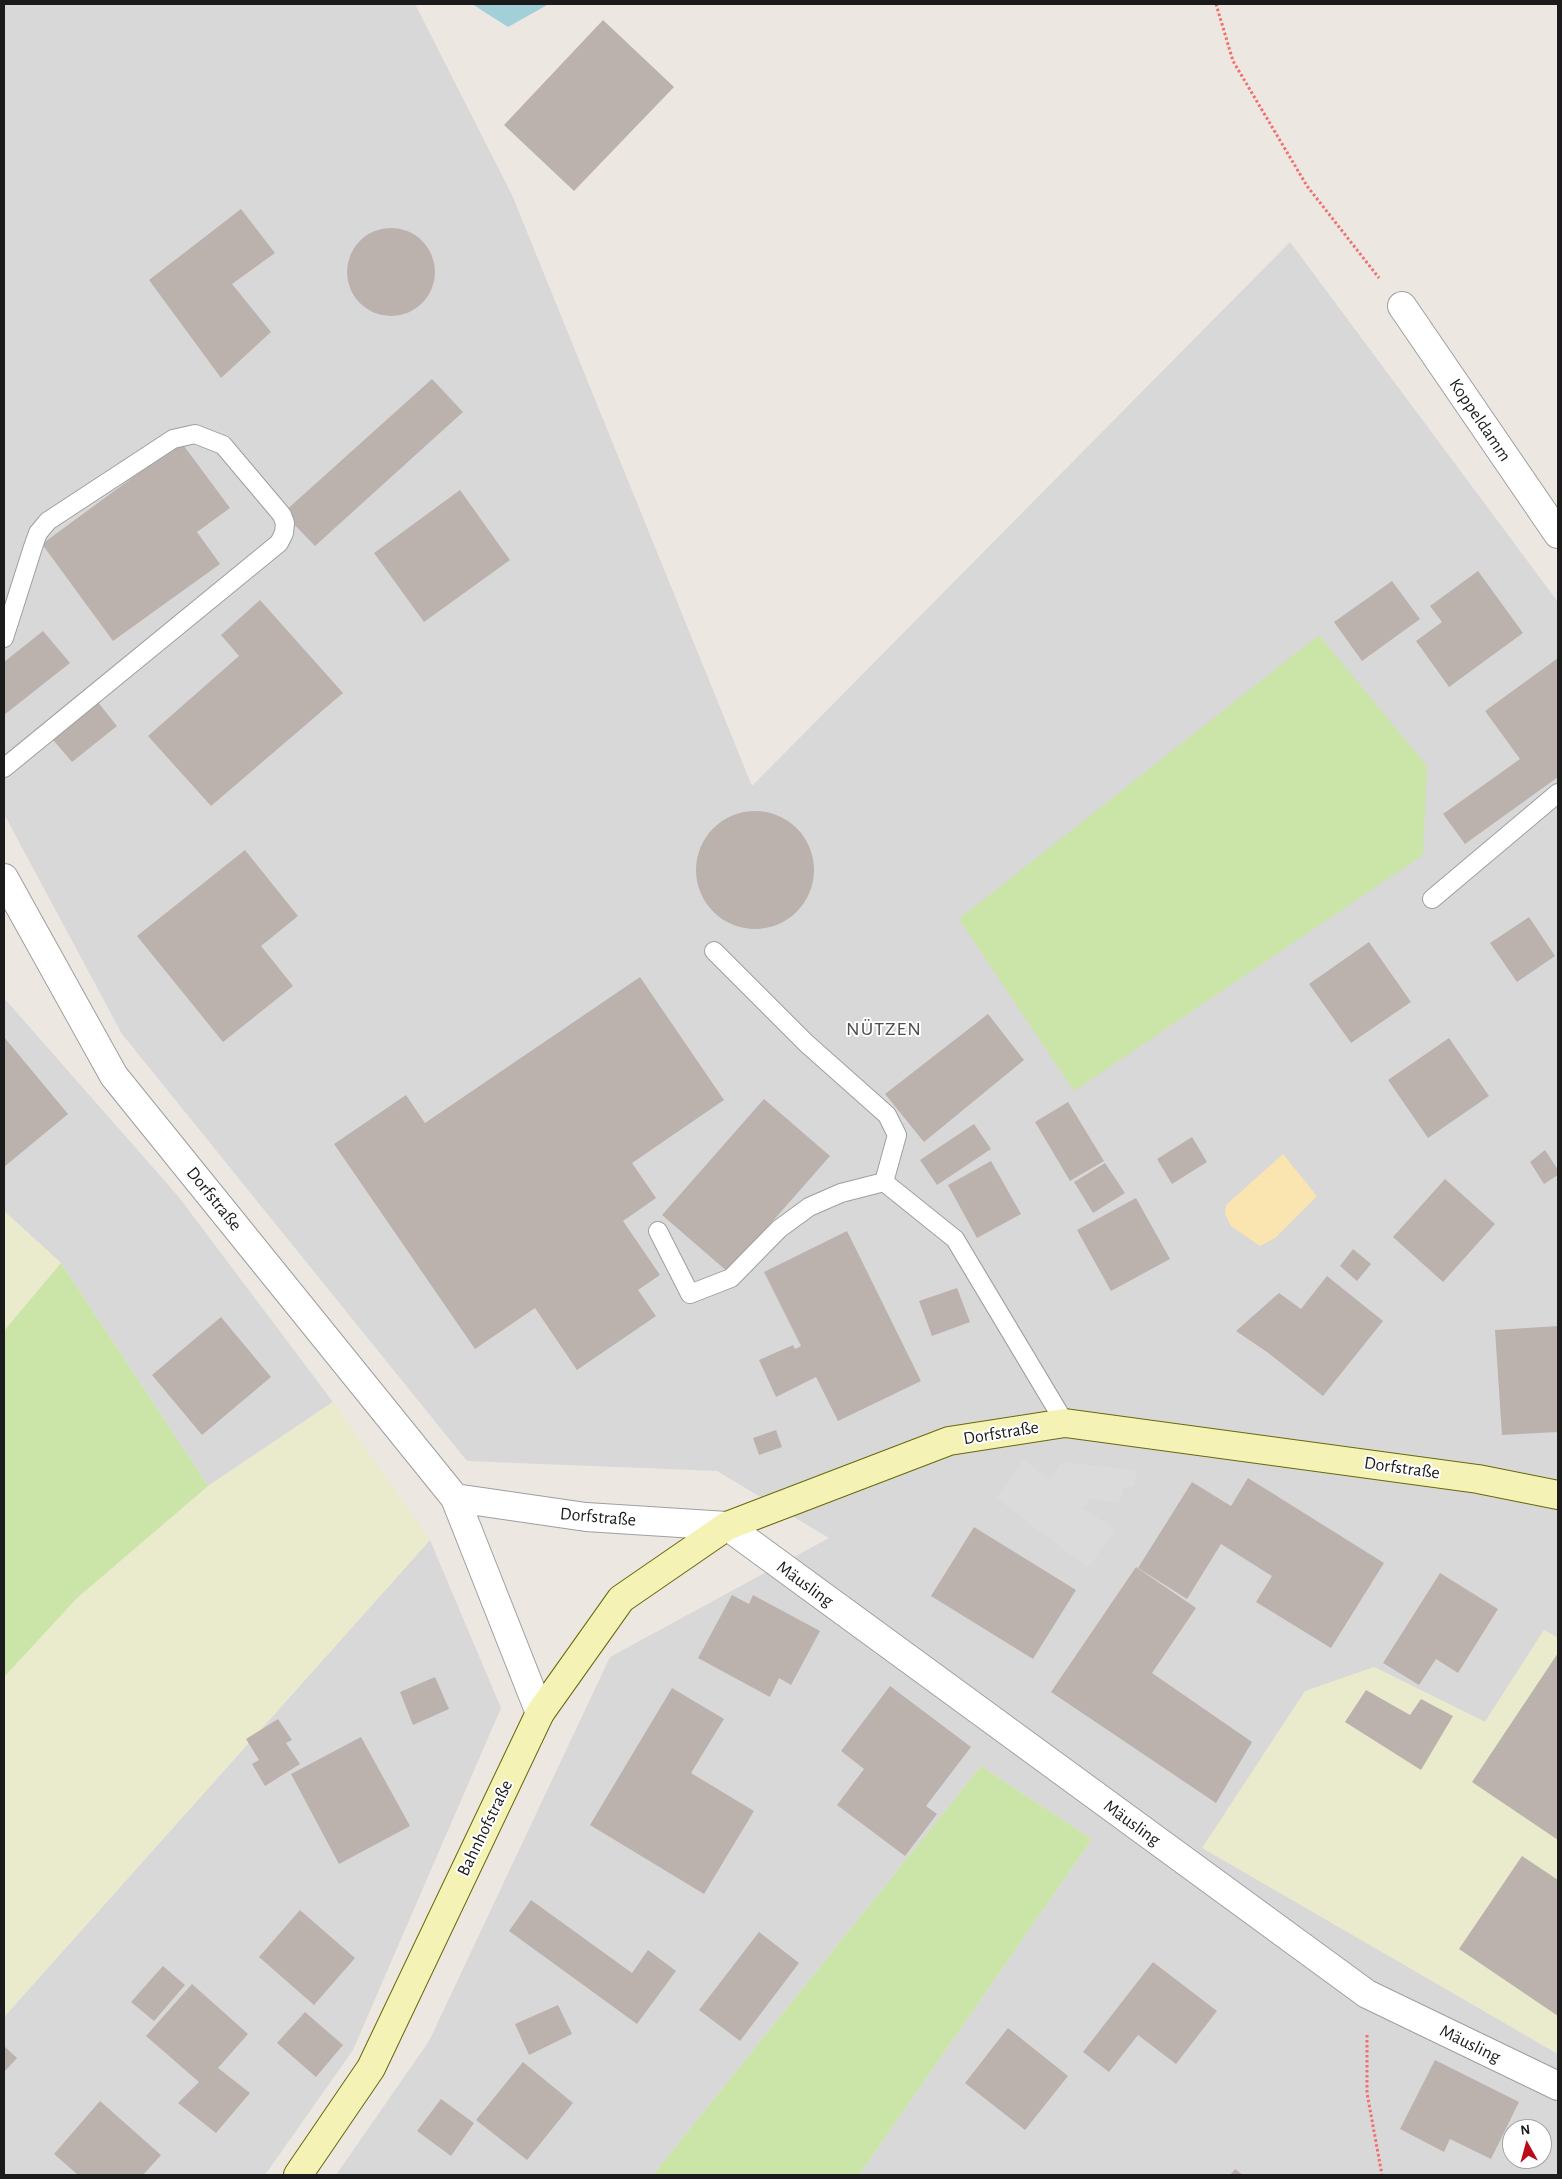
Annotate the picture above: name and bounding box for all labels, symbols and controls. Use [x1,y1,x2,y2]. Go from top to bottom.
street label: Koppeldamm [1444,374,1516,466]
district label: NÜTZEN [845,1017,923,1041]
street label: Dorfstraße [182,1163,246,1235]
street label: Dorfstraße [962,1416,1040,1450]
street label: Dorfstraße [1363,1452,1441,1484]
street label: Dorfstraße [559,1503,637,1531]
street label: Mäusling [772,1556,838,1612]
street label: Bahnhofstraße [452,1776,518,1880]
street label: Mäusling [1099,1795,1165,1851]
street label: Mäusling [1436,2020,1504,2068]
north arrow [1502,2119,1552,2169]
text: N [1520,2123,1531,2138]

